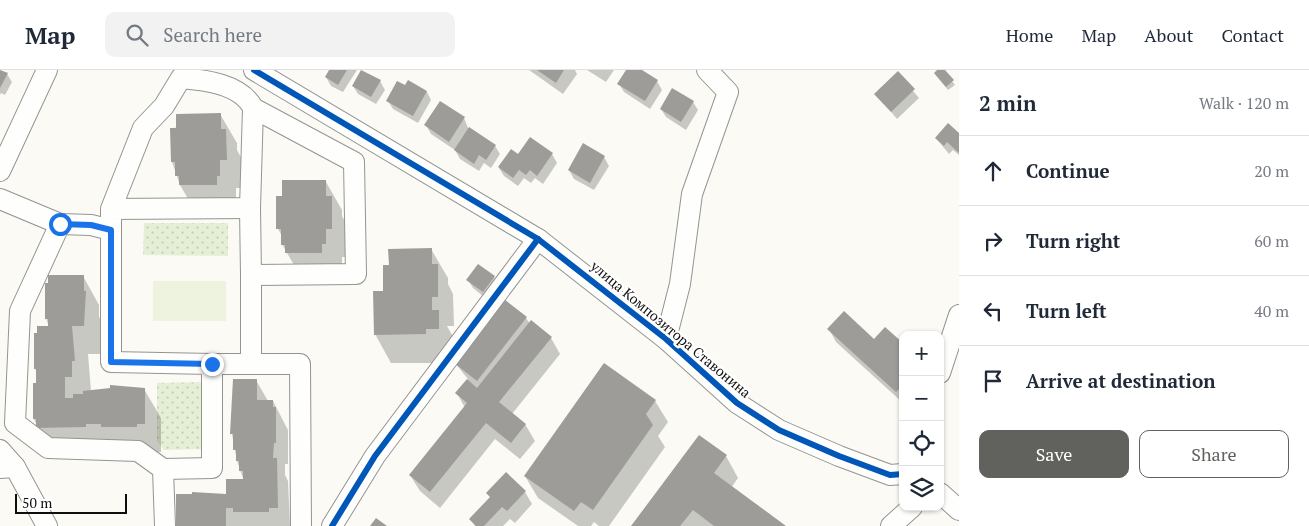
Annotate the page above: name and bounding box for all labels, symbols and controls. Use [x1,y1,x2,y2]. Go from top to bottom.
search box [105,12,455,57]
text: Map [25,19,75,51]
icon: search [123,21,151,49]
text: Search here [163,22,262,47]
text: Home [1006,23,1053,47]
text: Map [1081,23,1116,47]
text: About [1144,23,1193,47]
text: Contact [1221,23,1284,47]
text: 2 min [979,89,1036,117]
text: Walk · 120 m [1199,92,1289,114]
icon: ahead [979,157,1007,185]
text: Continue [1026,158,1110,183]
text: 20 m [1254,160,1289,182]
route start [49,213,72,236]
icon: right [979,227,1007,255]
text: Turn right [1026,228,1120,253]
text: 60 m [1254,230,1289,252]
street label: улица Композитора Ставонина [586,256,755,402]
icon: left [979,297,1007,325]
text: Turn left [1026,298,1107,323]
text: 40 m [1254,300,1289,322]
map controls [899,331,944,511]
button: + [899,331,944,376]
route end [201,353,224,376]
icon: arrive [979,367,1007,395]
text: Arrive at destination [1026,368,1215,393]
button: − [899,376,944,421]
button: locate [899,421,944,466]
button: Save [979,430,1129,478]
button: Share [1139,430,1289,478]
button: layers [899,466,944,511]
scale bar [15,491,128,514]
text: 50 m [22,493,52,512]

